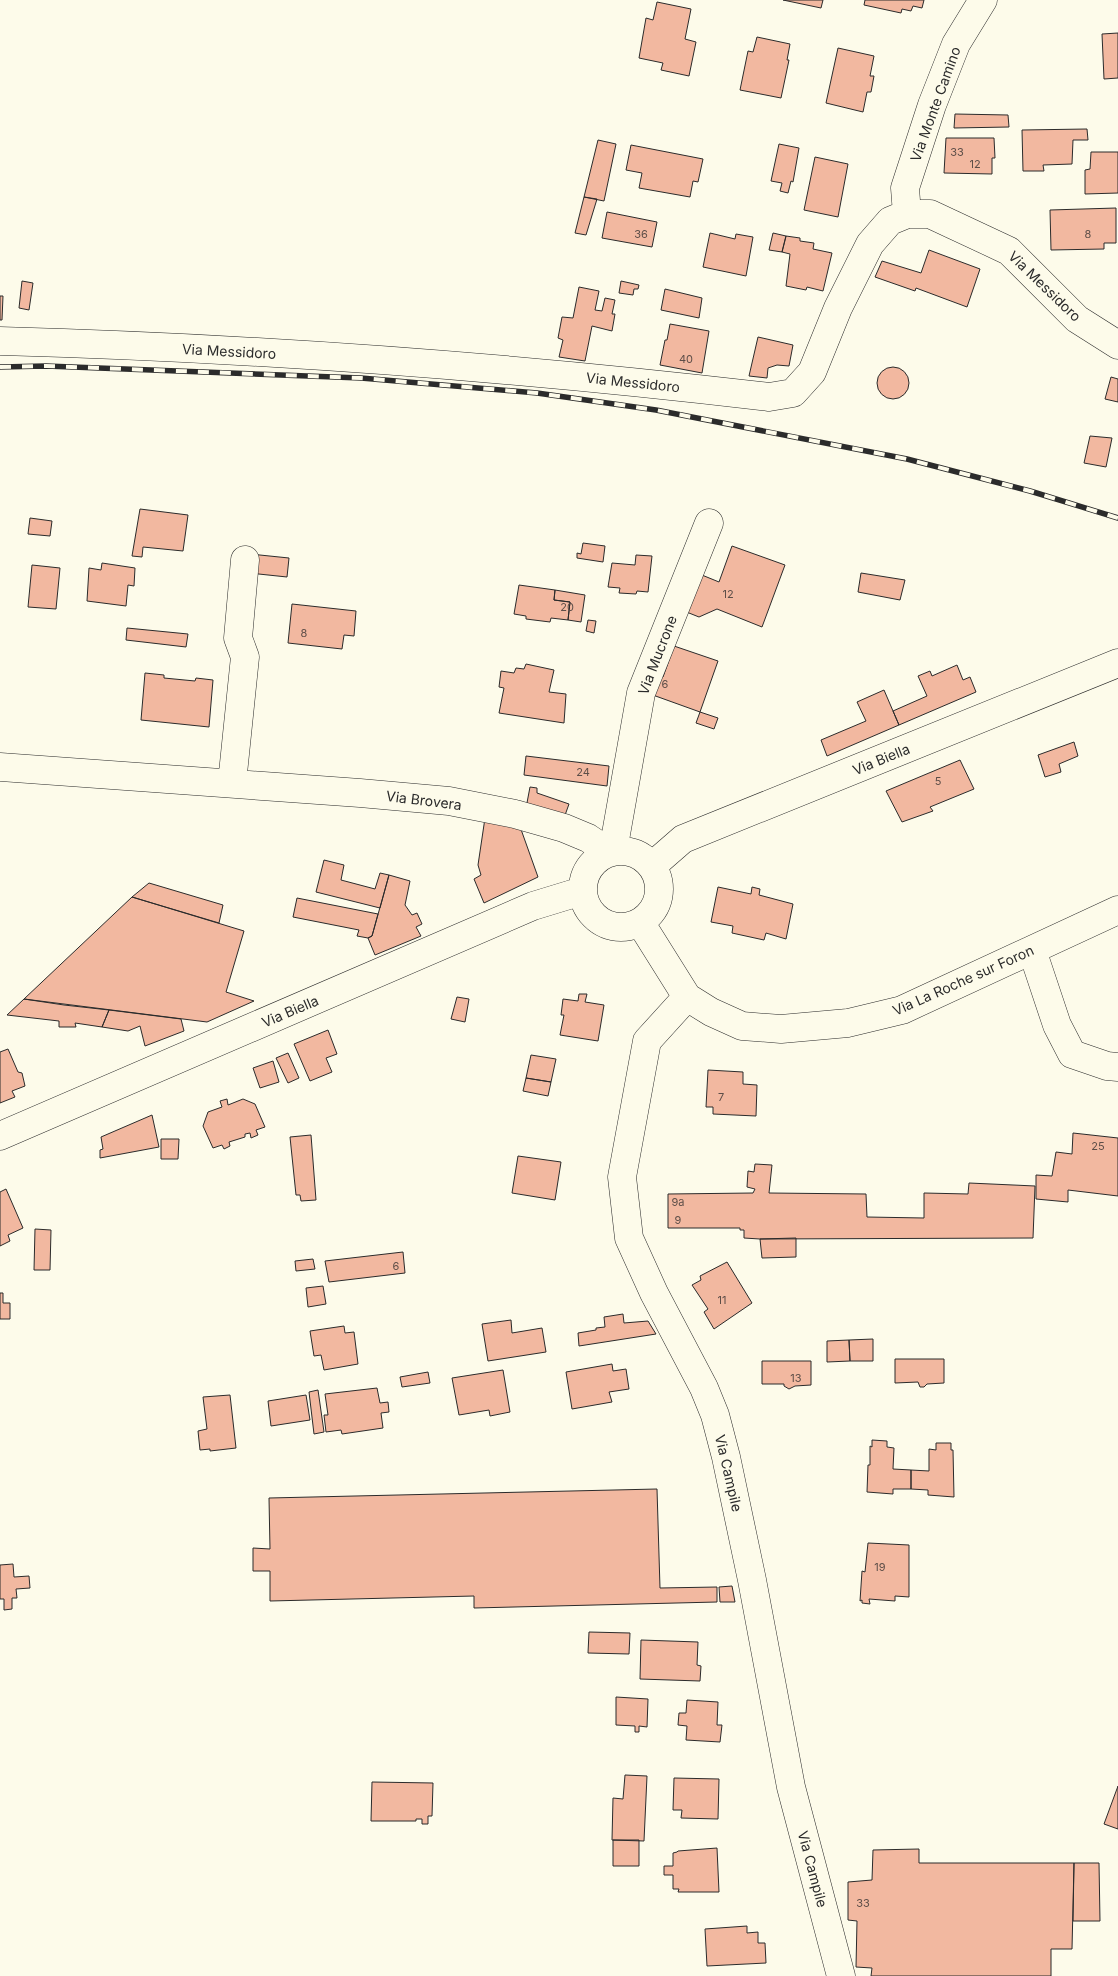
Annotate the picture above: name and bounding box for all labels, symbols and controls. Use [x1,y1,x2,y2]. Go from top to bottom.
street label: Via Monte Camino [906,44,964,164]
house number: 33 [950,145,964,159]
house number: 12 [969,157,981,171]
house number: 36 [634,227,648,241]
house number: 8 [1085,227,1092,241]
street label: Via Messidoro [1005,247,1085,325]
street label: Via Messidoro [182,340,276,362]
house number: 40 [679,352,693,366]
street label: Via Messidoro [585,369,681,395]
house number: 12 [722,587,734,601]
house number: 20 [560,600,574,614]
street label: Via Mucrone [634,613,680,697]
house number: 8 [301,626,308,640]
house number: 6 [662,677,669,691]
street label: Via Biella [850,740,912,778]
house number: 24 [576,765,590,779]
house number: 5 [935,774,942,788]
street label: Via Brovera [385,787,463,813]
street label: Via La Roche sur Foron [890,941,1036,1019]
street label: Via Biella [259,991,321,1031]
house number: 7 [718,1090,724,1104]
house number: 25 [1091,1139,1105,1153]
house number: 9a [672,1195,685,1209]
house number: 9 [675,1213,682,1227]
house number: 6 [393,1259,400,1273]
house number: 11 [718,1293,726,1307]
house number: 13 [790,1371,802,1385]
street label: Via Campile [712,1433,746,1513]
house number: 19 [874,1560,886,1574]
street label: Via Campile [795,1829,831,1909]
house number: 33 [856,1896,870,1910]

